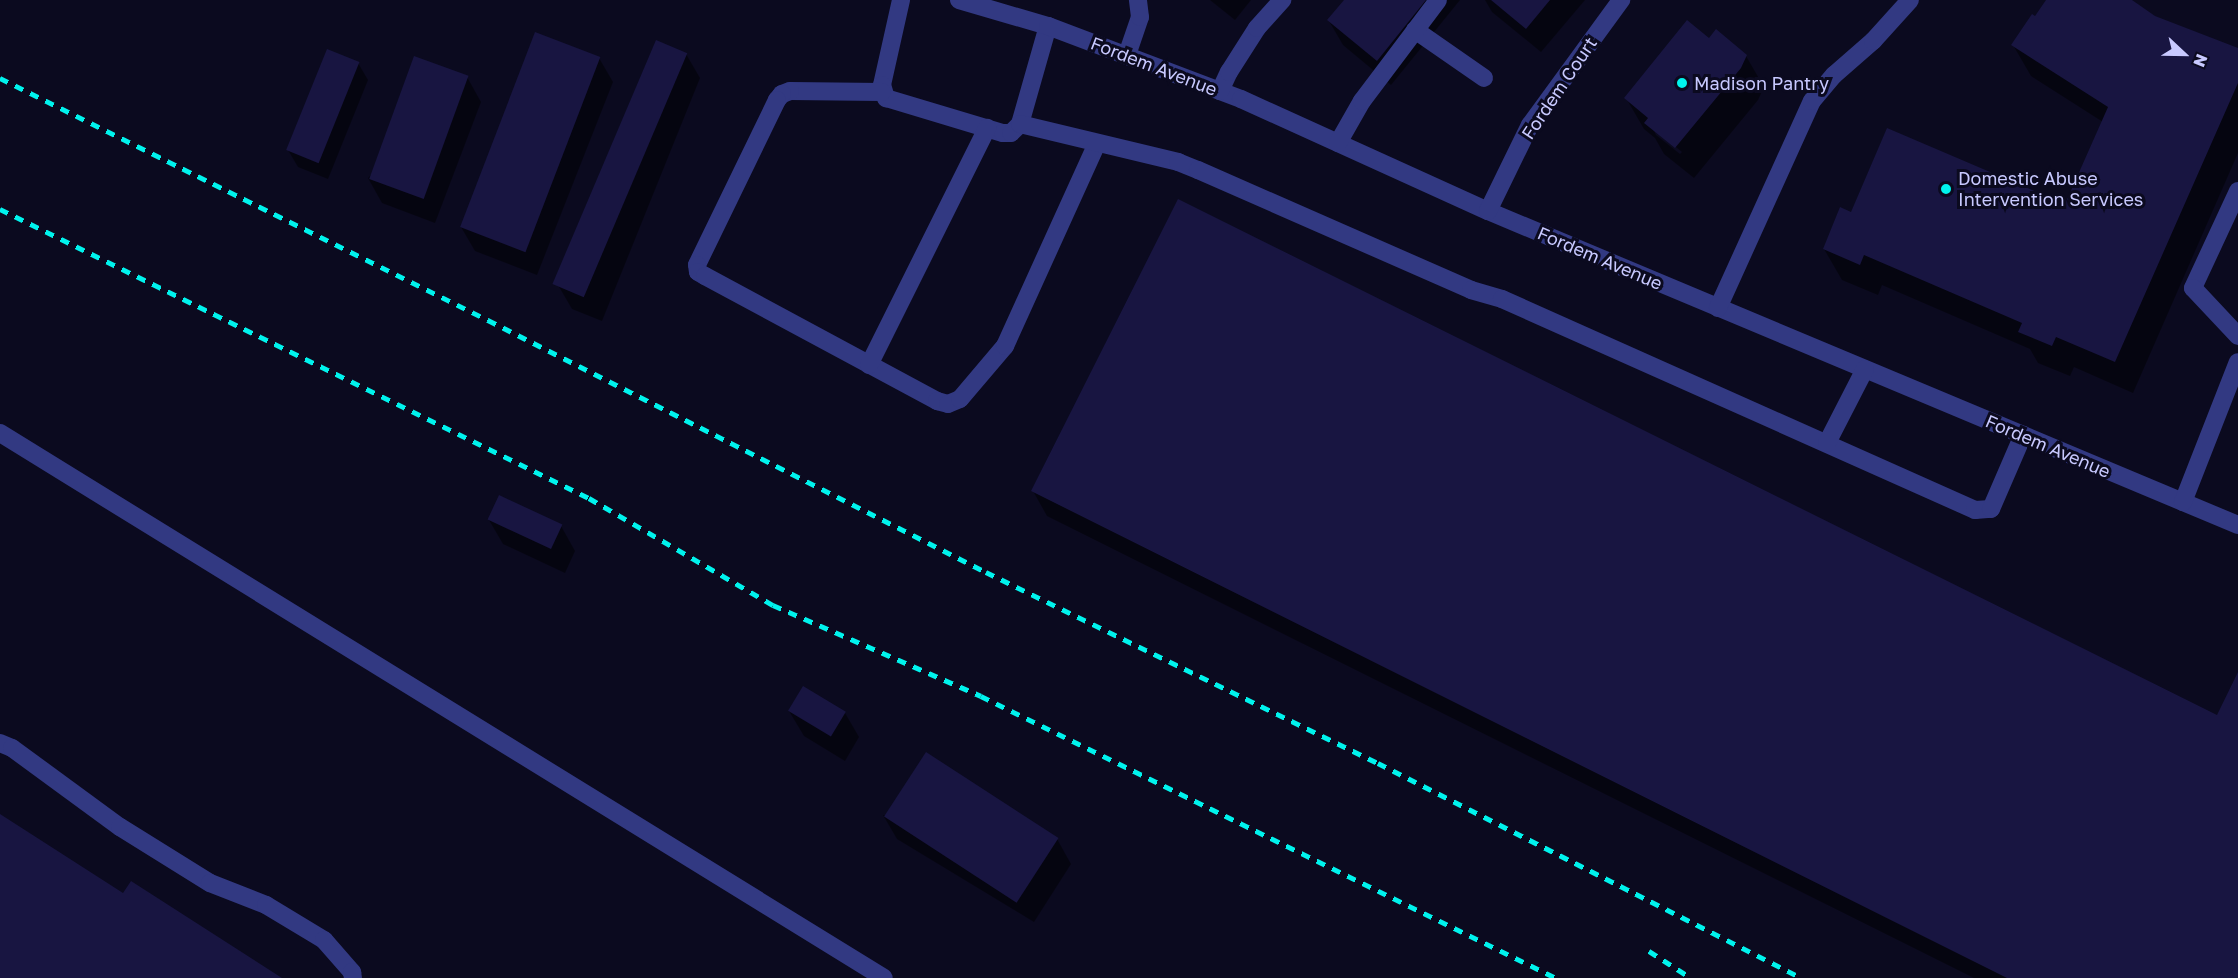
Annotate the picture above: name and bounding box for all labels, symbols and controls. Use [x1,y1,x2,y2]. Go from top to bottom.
north arrow [2154,24,2214,84]
street label: Fordem Avenue [1088,32,1220,100]
street label: Fordem Court [1517,33,1601,143]
text: N [2189,51,2212,70]
place label: Madison Pantry [1694,72,1829,94]
marker: Madison Pantry [1675,76,1689,90]
place label: Domestic Abuse Intervention Services [1958,168,2143,210]
marker: Domestic Abuse Intervention Services [1939,182,1953,196]
street label: Fordem Avenue [1534,222,1666,294]
street label: Fordem Avenue [1982,410,2114,482]

